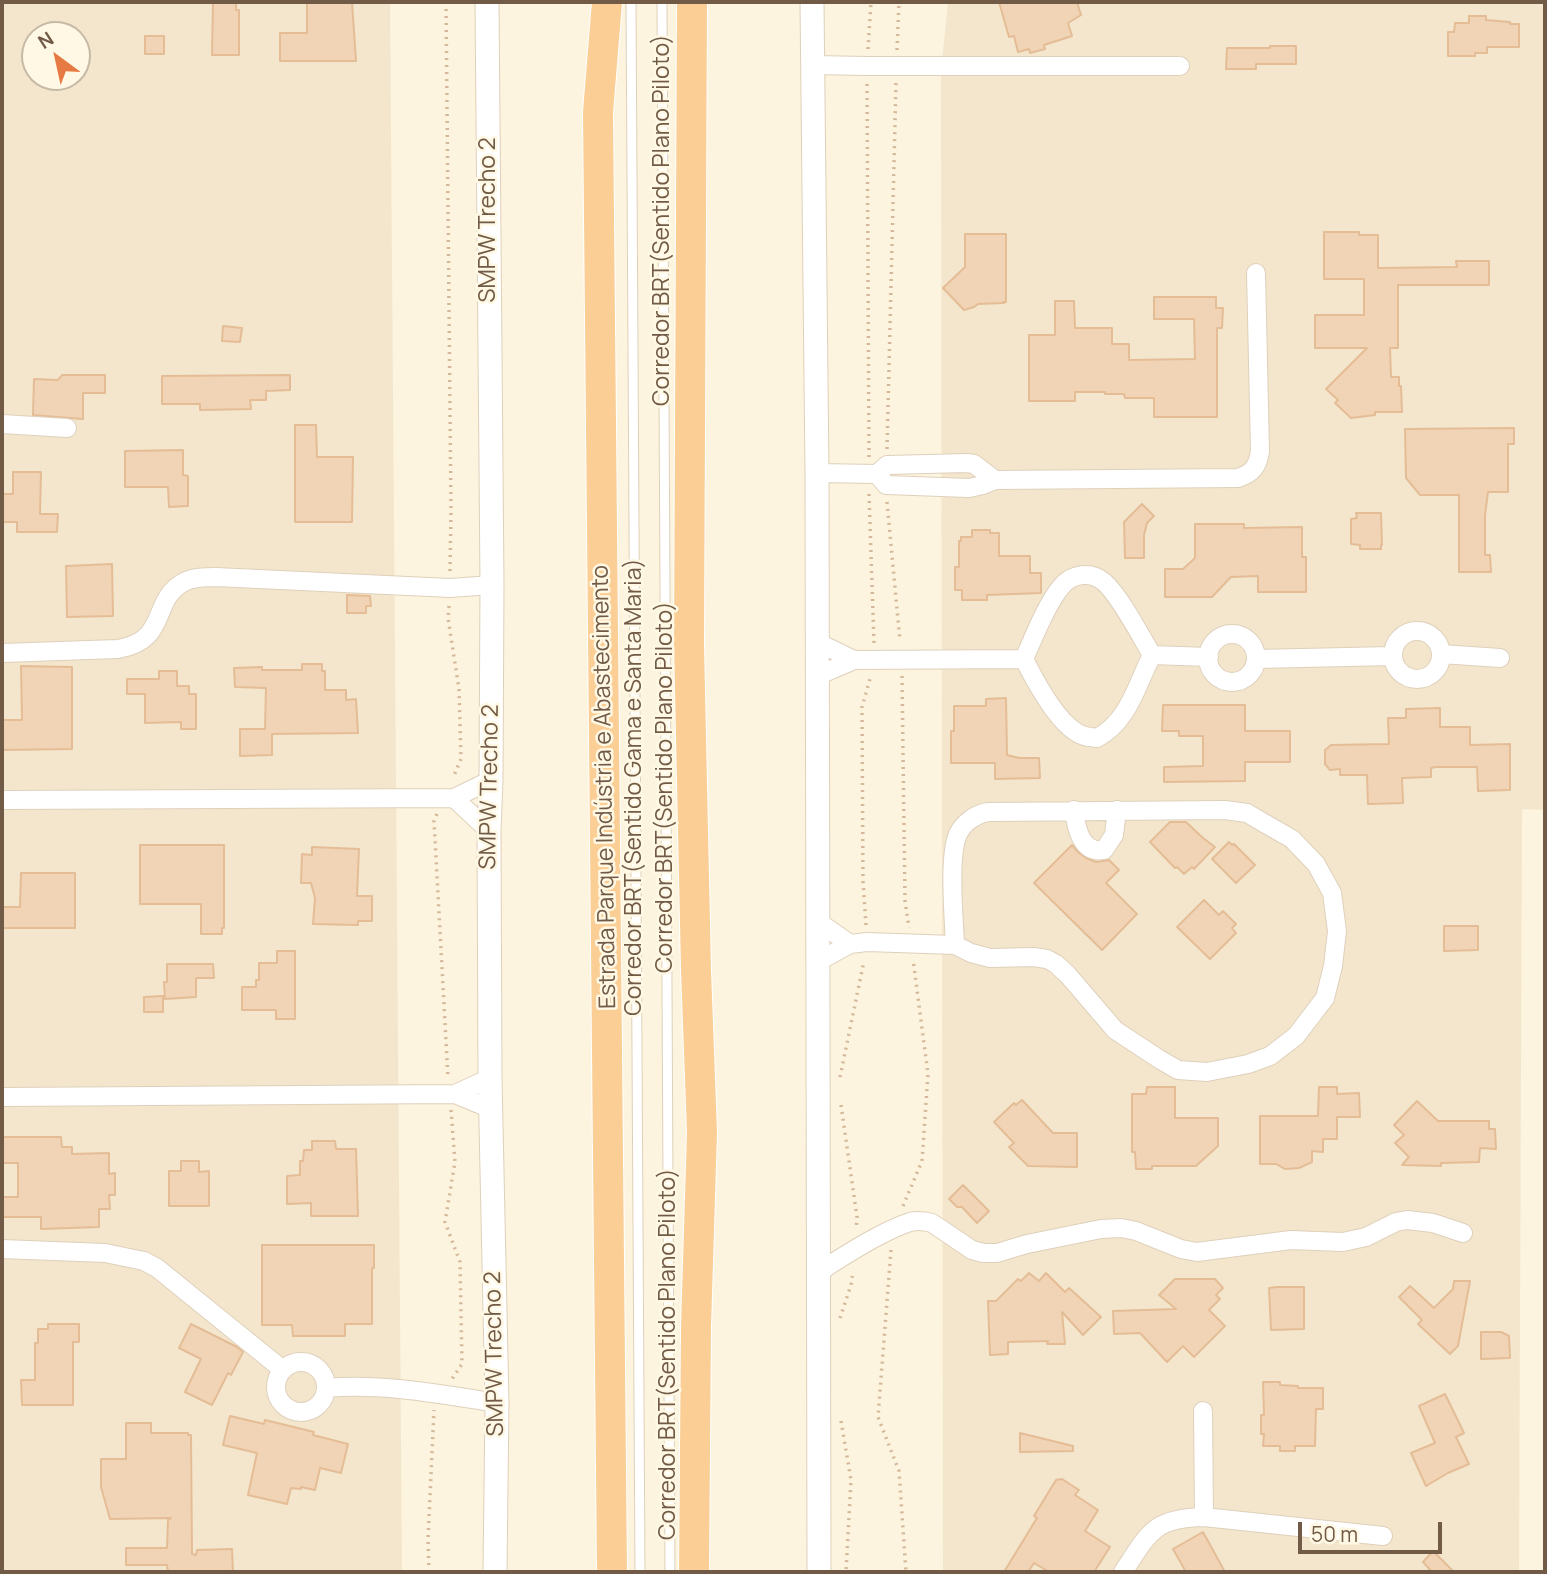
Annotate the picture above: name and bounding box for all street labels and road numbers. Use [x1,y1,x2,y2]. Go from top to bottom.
street label: Corredor BRT(Sentido Plano Piloto) [649,34,677,406]
street label: SMPW Trecho 2 [475,137,503,303]
street label: Corredor BRT(Sentido Gama e Santa Maria) [621,558,649,1016]
street label: Estrada Parque Indústria e Abastecimento [587,565,623,1009]
street label: Corredor BRT(Sentido Plano Piloto) [652,601,680,973]
street label: SMPW Trecho 2 [475,704,505,870]
street label: Corredor BRT(Sentido Plano Piloto) [655,1168,683,1540]
street label: SMPW Trecho 2 [480,1271,510,1437]

